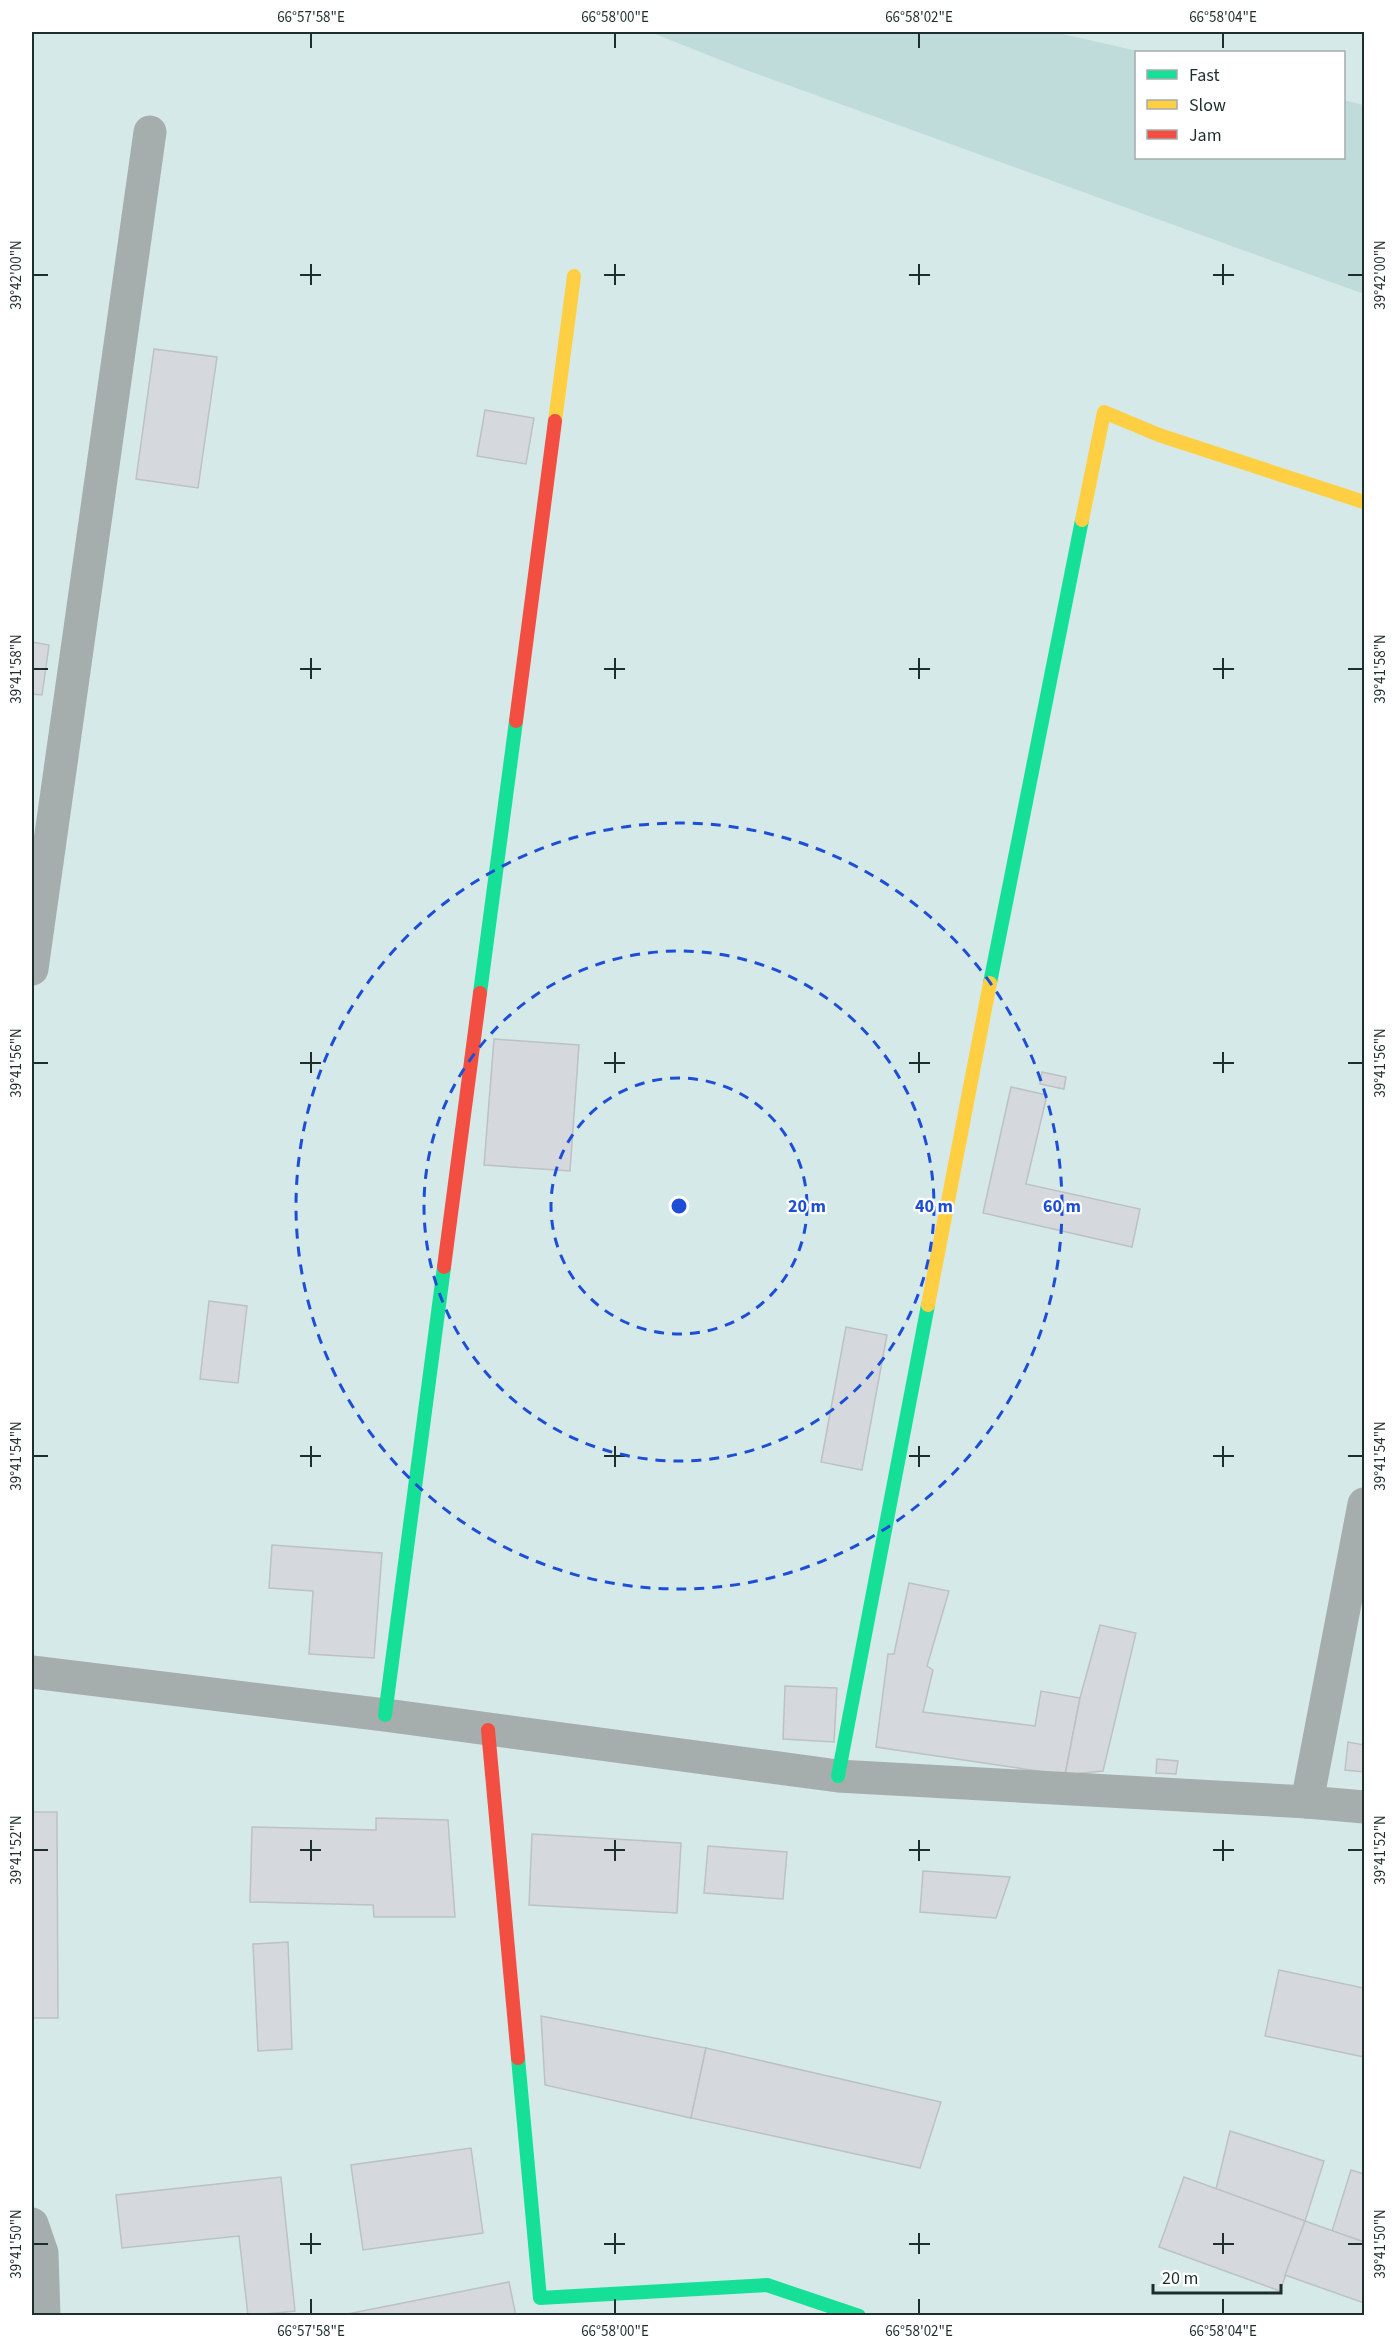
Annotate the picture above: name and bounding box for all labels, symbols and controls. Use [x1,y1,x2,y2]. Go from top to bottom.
text: 66°57'58"E [277,7,345,28]
text: 66°58'00"E [581,7,649,28]
text: 66°58'02"E [885,7,953,28]
text: 66°58'04"E [1189,7,1257,28]
legend [1135,51,1345,159]
text: Fast [1189,63,1220,88]
text: Slow [1189,93,1226,118]
text: Jam [1189,123,1222,148]
text: 39°42'00"N [6,240,27,310]
text: 39°42'00"N [1370,240,1391,310]
text: 39°41'58"N [6,634,27,704]
text: 39°41'58"N [1370,634,1391,704]
text: 39°41'56"N [6,1028,27,1098]
text: 39°41'56"N [1370,1028,1391,1098]
text: 20 m [788,1194,826,1219]
text: 40 m [915,1194,953,1219]
text: 60 m [1043,1194,1081,1219]
centre of rings [669,1196,689,1216]
text: 39°41'54"N [6,1421,27,1491]
text: 39°41'54"N [1370,1421,1391,1491]
text: 39°41'52"N [6,1815,27,1885]
text: 39°41'52"N [1370,1815,1391,1885]
text: 39°41'50"N [6,2209,27,2279]
text: 39°41'50"N [1370,2209,1391,2279]
scale bar [1153,2257,1280,2295]
text: 20 m [1162,2266,1198,2291]
text: 66°57'58"E [277,2321,345,2342]
text: 66°58'00"E [581,2321,649,2342]
text: 66°58'02"E [885,2321,953,2342]
text: 66°58'04"E [1189,2321,1257,2342]

